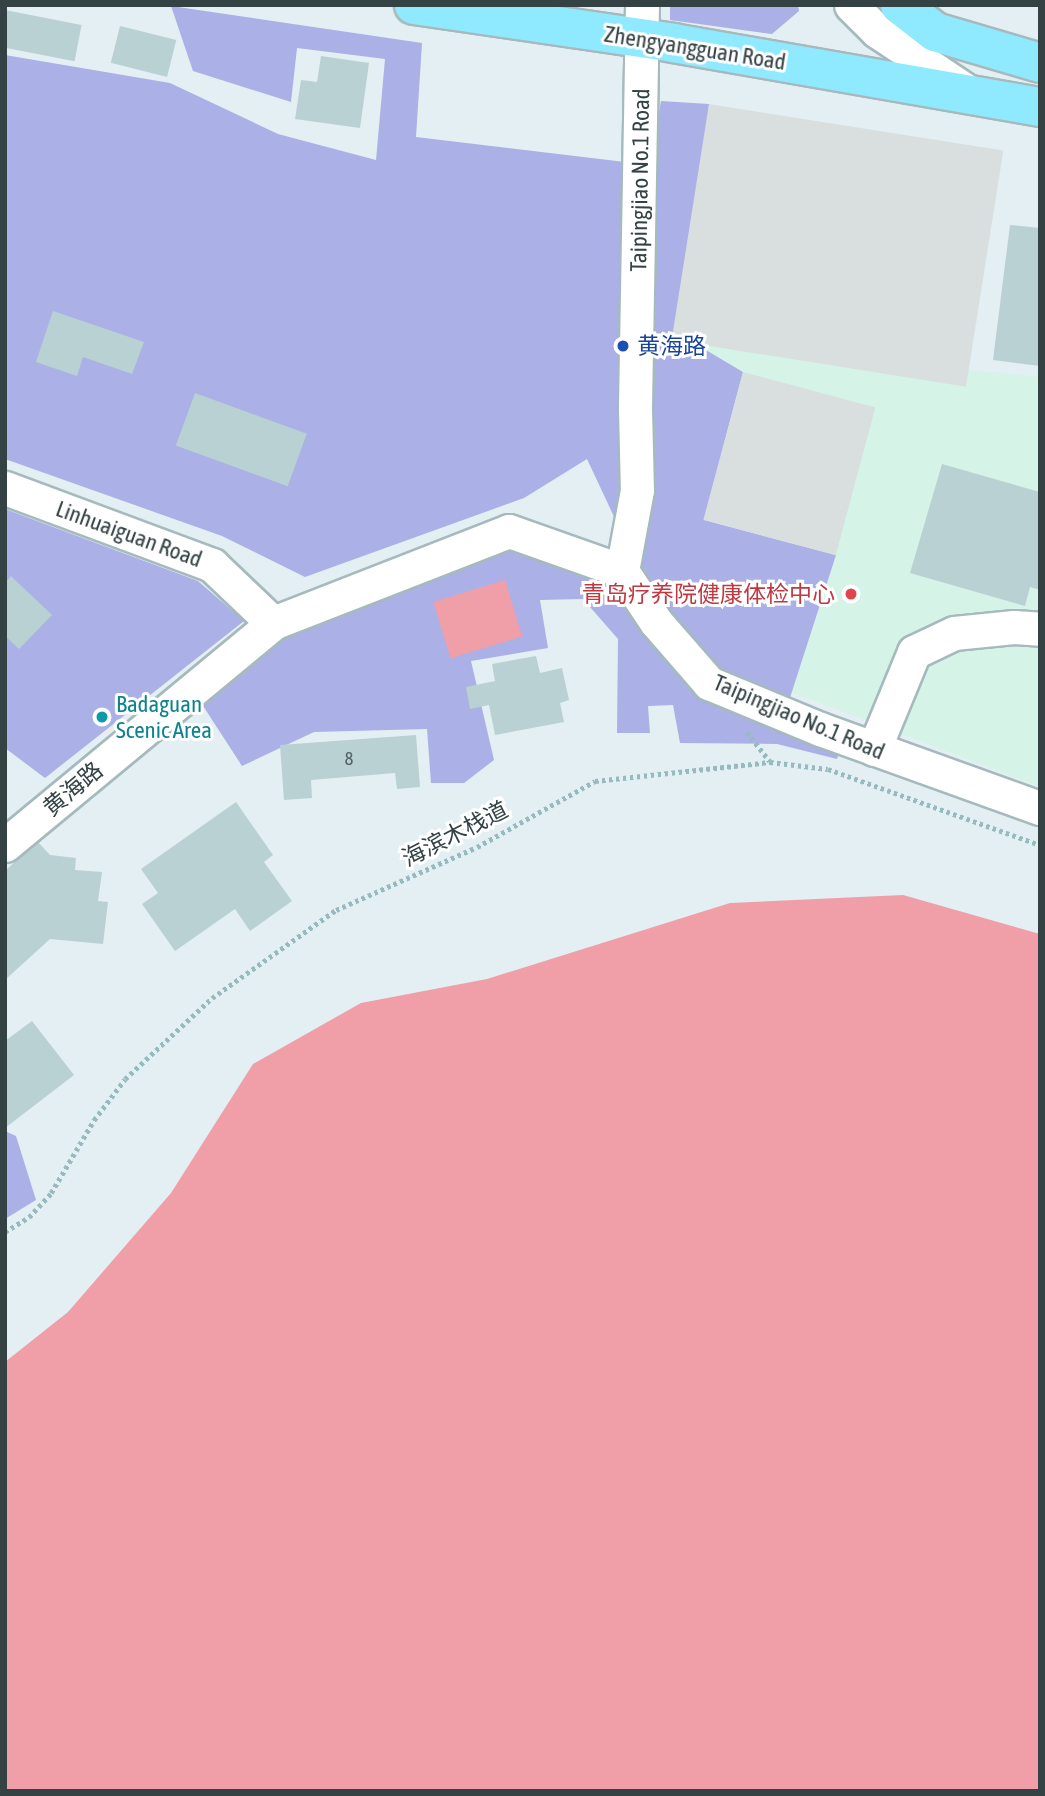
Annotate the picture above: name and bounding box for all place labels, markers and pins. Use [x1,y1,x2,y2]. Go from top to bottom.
place label: 黄海路 [637,332,706,360]
marker: 黄海路 [615,338,631,354]
place label: 青岛疗养院健康体检中心 [582,580,835,608]
marker: 青岛疗养院健康体检中心 [841,584,861,604]
place label: Badaguan Scenic Area [116,690,212,744]
marker: Badaguan Scenic Area [94,709,110,725]

